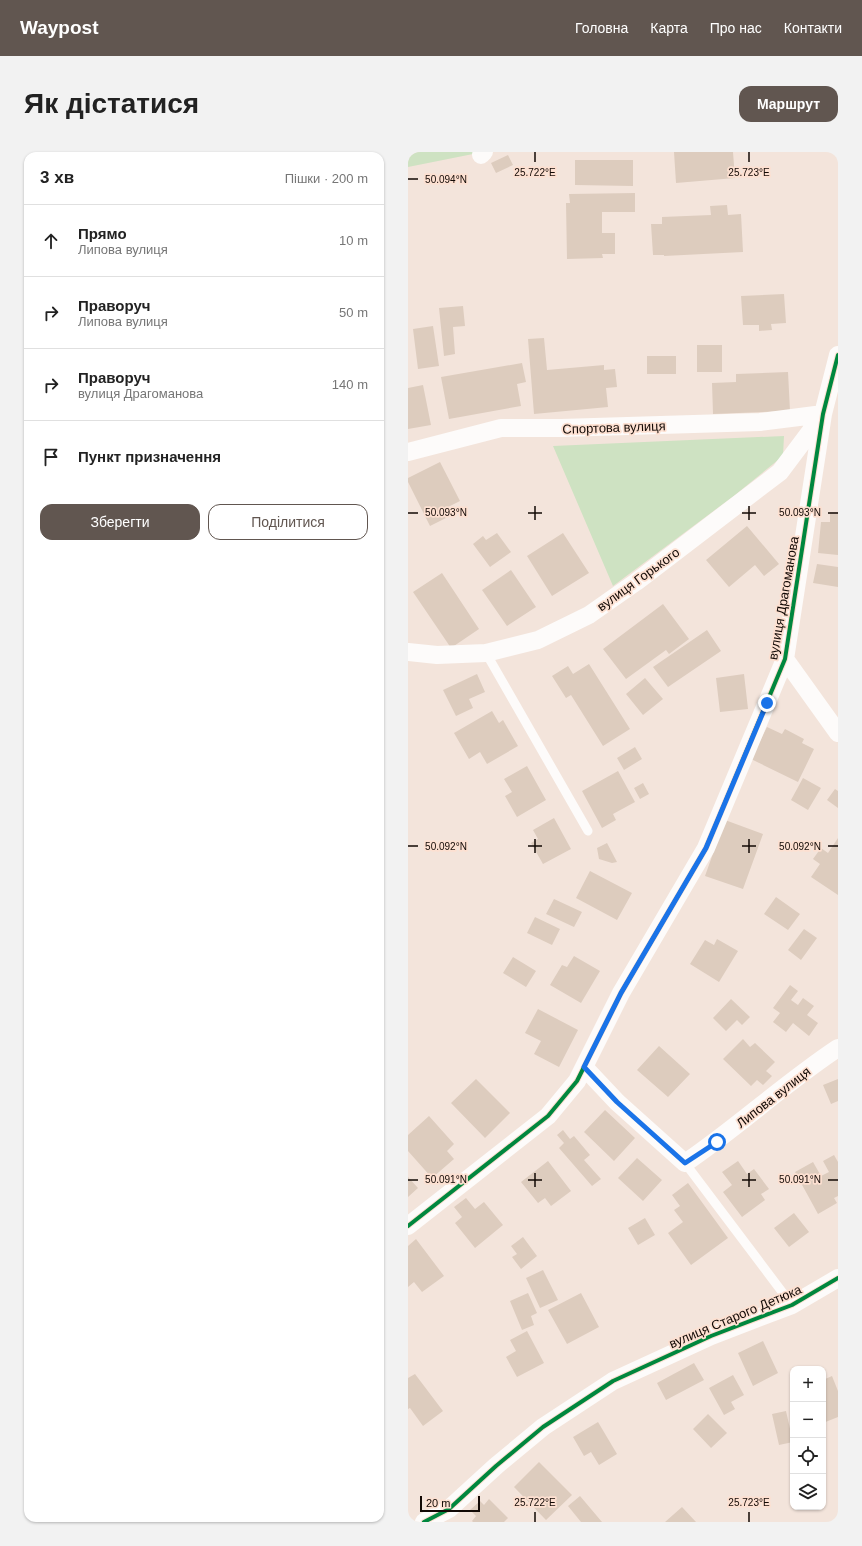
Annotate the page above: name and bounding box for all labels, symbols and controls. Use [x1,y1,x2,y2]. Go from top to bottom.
text: Waypost [20,17,98,38]
text: Головна [575,20,628,36]
text: Карта [650,20,688,36]
text: Про нас [710,20,762,36]
text: Контакти [784,20,842,36]
button: Маршрут [739,86,838,122]
text: Як дістатися [24,88,199,119]
text: 25.722°E [514,167,556,178]
text: 25.723°E [728,167,770,178]
text: 3 хв [40,168,74,187]
text: Пішки · 200 m [285,171,368,186]
text: 50.094°N [425,174,467,185]
text: Прямо [78,225,127,242]
icon: ahead [40,230,62,252]
text: 10 m [339,233,368,248]
text: Липова вулиця [78,242,168,257]
text: Праворуч [78,297,151,314]
icon: right [40,302,62,324]
text: 50 m [339,305,368,320]
text: Липова вулиця [78,314,168,329]
text: Праворуч [78,369,151,386]
icon: right [40,374,62,396]
text: 140 m [332,377,368,392]
text: вулиця Драгоманова [78,386,203,401]
street label: Спортова вулиця [562,418,666,437]
icon: arrive [40,446,62,468]
text: Пункт призначення [78,448,221,465]
button: Зберегти [40,504,200,540]
button: Поділитися [208,504,368,540]
text: 50.093°N [425,507,467,518]
text: 50.093°N [779,507,821,518]
street label: вулиця Драгоманова [765,534,802,661]
street label: вулиця Горького [594,545,682,614]
route end [758,694,776,712]
text: 50.092°N [425,841,467,852]
text: 50.092°N [779,841,821,852]
street label: Липова вулиця [733,1064,813,1131]
route start [708,1133,726,1151]
text: 50.091°N [425,1174,467,1185]
text: 50.091°N [779,1174,821,1185]
street label: вулиця Старого Детюка [667,1281,804,1351]
map controls [790,1366,826,1510]
button: + [790,1366,826,1402]
button: − [790,1402,826,1438]
button: locate [790,1438,826,1474]
button: layers [790,1474,826,1510]
scale bar [420,1494,480,1513]
text: 20 m [426,1497,450,1509]
text: 25.722°E [514,1497,556,1508]
text: 25.723°E [728,1497,770,1508]

